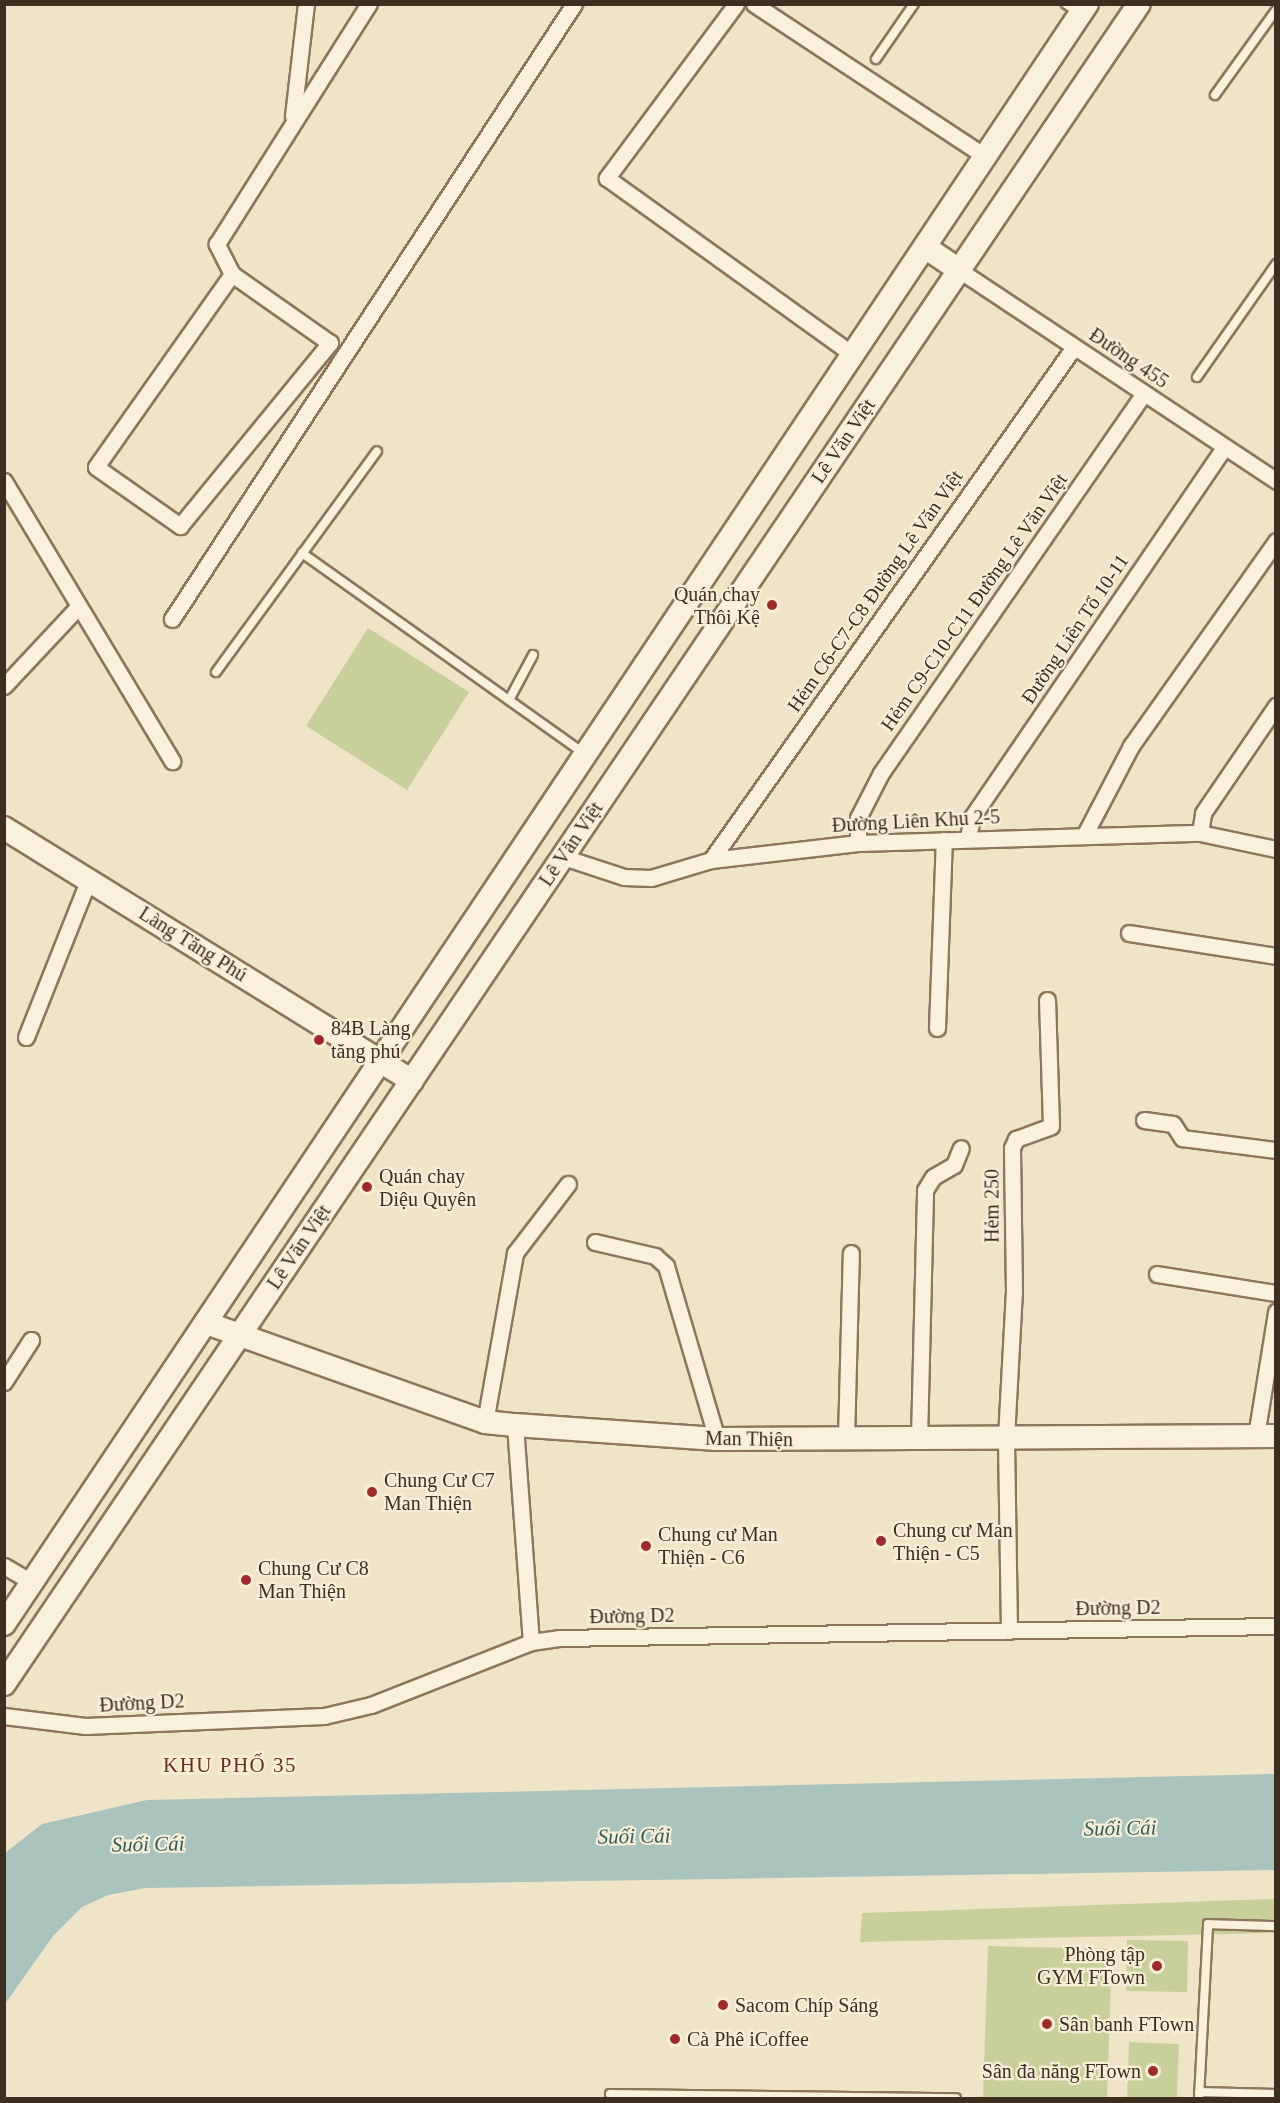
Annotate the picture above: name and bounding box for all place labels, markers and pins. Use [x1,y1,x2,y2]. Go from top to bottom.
place label: Quán chay Thôi Kệ [674,582,760,629]
marker: Quán chay Thôi Kệ [765,598,779,612]
place label: 84B Làng tăng phú [331,1016,410,1063]
marker: 84B Làng tăng phú [312,1033,326,1047]
place label: Quán chay Diệu Quyên [379,1164,476,1211]
marker: Quán chay Diệu Quyên [360,1180,374,1194]
place label: Chung Cư C7 Man Thiện [384,1468,495,1515]
marker: Chung Cư C7 Man Thiện [365,1485,379,1499]
place label: Chung cư Man Thiện - C5 [893,1518,1013,1565]
place label: Chung cư Man Thiện - C6 [658,1523,778,1570]
marker: Chung cư Man Thiện - C5 [874,1534,888,1548]
marker: Chung cư Man Thiện - C6 [639,1539,653,1553]
place label: Chung Cư C8 Man Thiện [258,1556,369,1603]
marker: Chung Cư C8 Man Thiện [239,1573,253,1587]
place label: Phòng tập GYM FTown [1037,1942,1145,1989]
marker: Phòng tập GYM FTown [1150,1959,1164,1973]
place label: Sacom Chíp Sáng [735,1993,878,2017]
marker: Sacom Chíp Sáng [716,1998,730,2012]
place label: Sân banh FTown [1059,2012,1194,2036]
marker: Sân banh FTown [1040,2017,1054,2031]
place label: Cà Phê iCoffee [687,2027,809,2051]
marker: Cà Phê iCoffee [668,2032,682,2046]
place label: Sân đa năng FTown [982,2059,1141,2083]
marker: Sân đa năng FTown [1146,2064,1160,2078]

